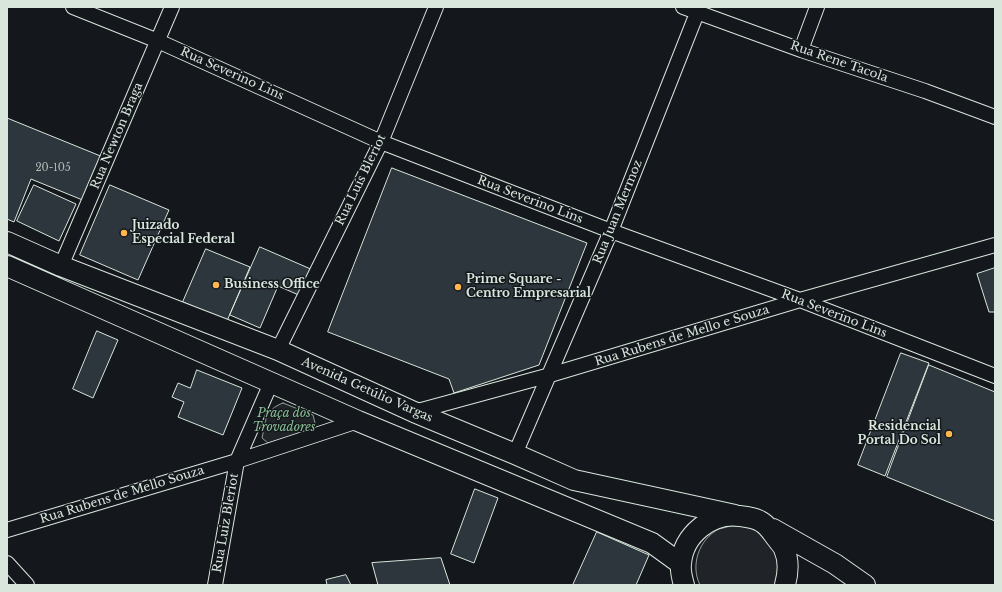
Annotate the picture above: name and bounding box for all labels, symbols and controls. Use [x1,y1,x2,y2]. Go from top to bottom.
street label: Rua Rene Tacola [788,39,890,85]
street label: Rua Severino Lins [178,45,286,103]
street label: Rua Newton Braga [88,80,146,192]
street label: Rua Luís Bleriot [333,132,389,228]
street label: Rua Juan Mermoz [590,158,646,266]
house number: 20-105 [35,162,71,174]
street label: Rua Severino Lins [475,173,585,227]
place label: Juizado Especial Federal [132,219,235,247]
marker: Juizado Especial Federal [119,228,129,238]
place label: Prime Square - Centro Empresarial [466,273,591,301]
place label: Business Office [224,278,320,292]
marker: Business Office [211,280,221,290]
marker: Prime Square - Centro Empresarial [453,282,463,292]
street label: Rua Severino Lins [779,287,889,341]
street label: Rua Rubens de Mello e Souza [593,303,771,369]
street label: Avenida Getúlio Vargas [299,355,435,425]
park label: Praça dos Trovadores [253,407,315,435]
place label: Residencial Portal Do Sol [858,420,941,448]
marker: Residencial Portal Do Sol [944,429,954,439]
street label: Rua Rubens de Mello Souza [38,463,206,527]
street label: Rua Luiz Bleriot [210,472,242,574]

